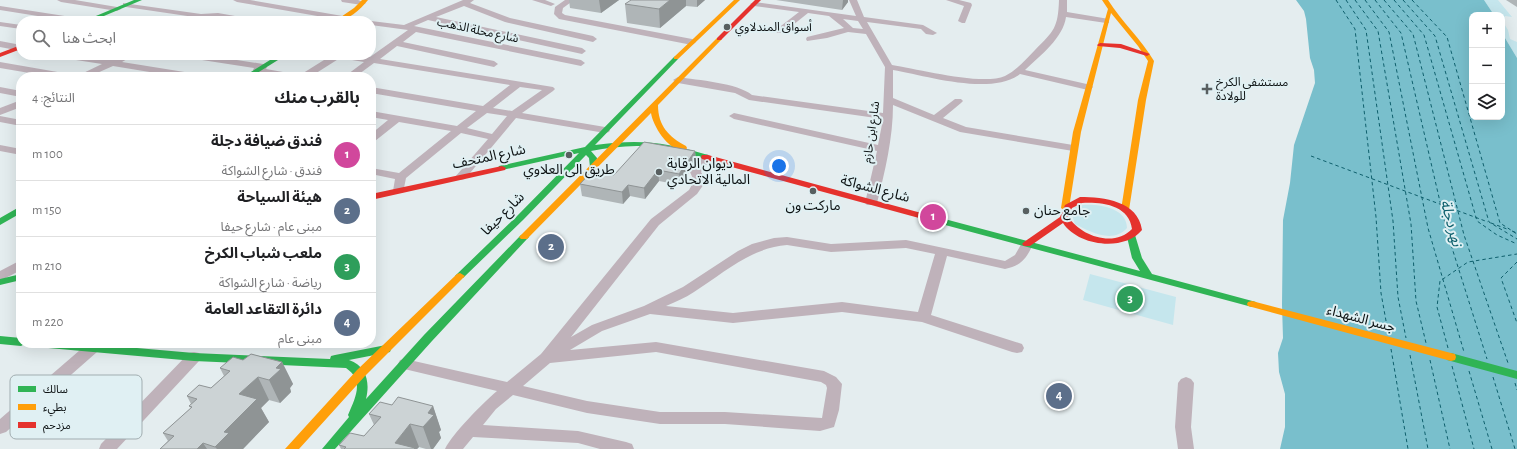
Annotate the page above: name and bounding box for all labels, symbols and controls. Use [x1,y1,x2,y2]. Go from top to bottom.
map controls [1469,12,1505,120]
button: + [1469,12,1505,48]
street label: شارع محلة الذهب [435,15,520,47]
search box [16,16,376,60]
place label: أسواق المندلاوي [735,19,812,37]
marker: أسواق المندلاوي [722,22,732,32]
icon: search [30,27,52,49]
text: ابحث هنا [62,31,116,46]
button: − [1469,48,1505,84]
place label: مستشفى الكرخ للولادة [1216,76,1288,103]
marker: مستشفى الكرخ للولادة [1201,83,1213,95]
button: layers [1469,84,1505,120]
text: بالقرب منك [275,89,360,106]
text: النتائج: 4 [32,92,75,105]
street label: شارع ابن حازم [861,100,884,164]
text: فندق ضيافة دجلة [211,134,322,149]
street label: شارع المتحف [451,142,527,174]
text: 100 m [32,148,63,161]
text: 1 [345,148,349,161]
marker: طريق الى العلاوي [564,150,574,160]
your location [769,156,789,176]
place label: ديوان الرقابة المالية الاتحادي [667,157,750,190]
place label: طريق الى العلاوي [523,163,615,180]
text: فندق · شارع الشواكة [222,165,322,178]
marker: ديوان الرقابة المالية الاتحادي [654,167,664,177]
street label: شارع الشواكة [838,173,911,208]
marker: ماركت ون [808,186,818,196]
text: هيئة السياحة [237,190,322,205]
street label: شارع حيفا [479,190,529,240]
water label: نهر دجلة [1437,198,1465,250]
place label: ماركت ون [785,199,841,214]
pin: 1 [920,202,946,232]
text: 150 m [32,204,61,217]
text: 2 [344,204,350,217]
place label: جامع حنان [1034,204,1090,221]
marker: جامع حنان [1021,206,1031,216]
text: مبنى عام · شارع حيفا [220,221,322,234]
pin: 2 [538,232,564,262]
text: ملعب شباب الكرخ [205,246,322,261]
text: 210 m [32,260,62,273]
text: 3 [344,260,350,273]
text: رياضة · شارع الشواكة [219,277,322,290]
pin: 3 [1117,284,1143,314]
text: دائرة التقاعد العامة [205,302,322,317]
street label: جسر الشهداء [1325,303,1397,336]
text: 220 m [32,316,63,329]
text: 4 [344,316,350,329]
text: مبنى عام [278,333,322,346]
legend [10,375,142,439]
pin: 4 [1046,381,1072,411]
text: سالك [43,384,68,395]
text: بطيء [43,402,66,417]
text: مزدحم [43,420,71,434]

